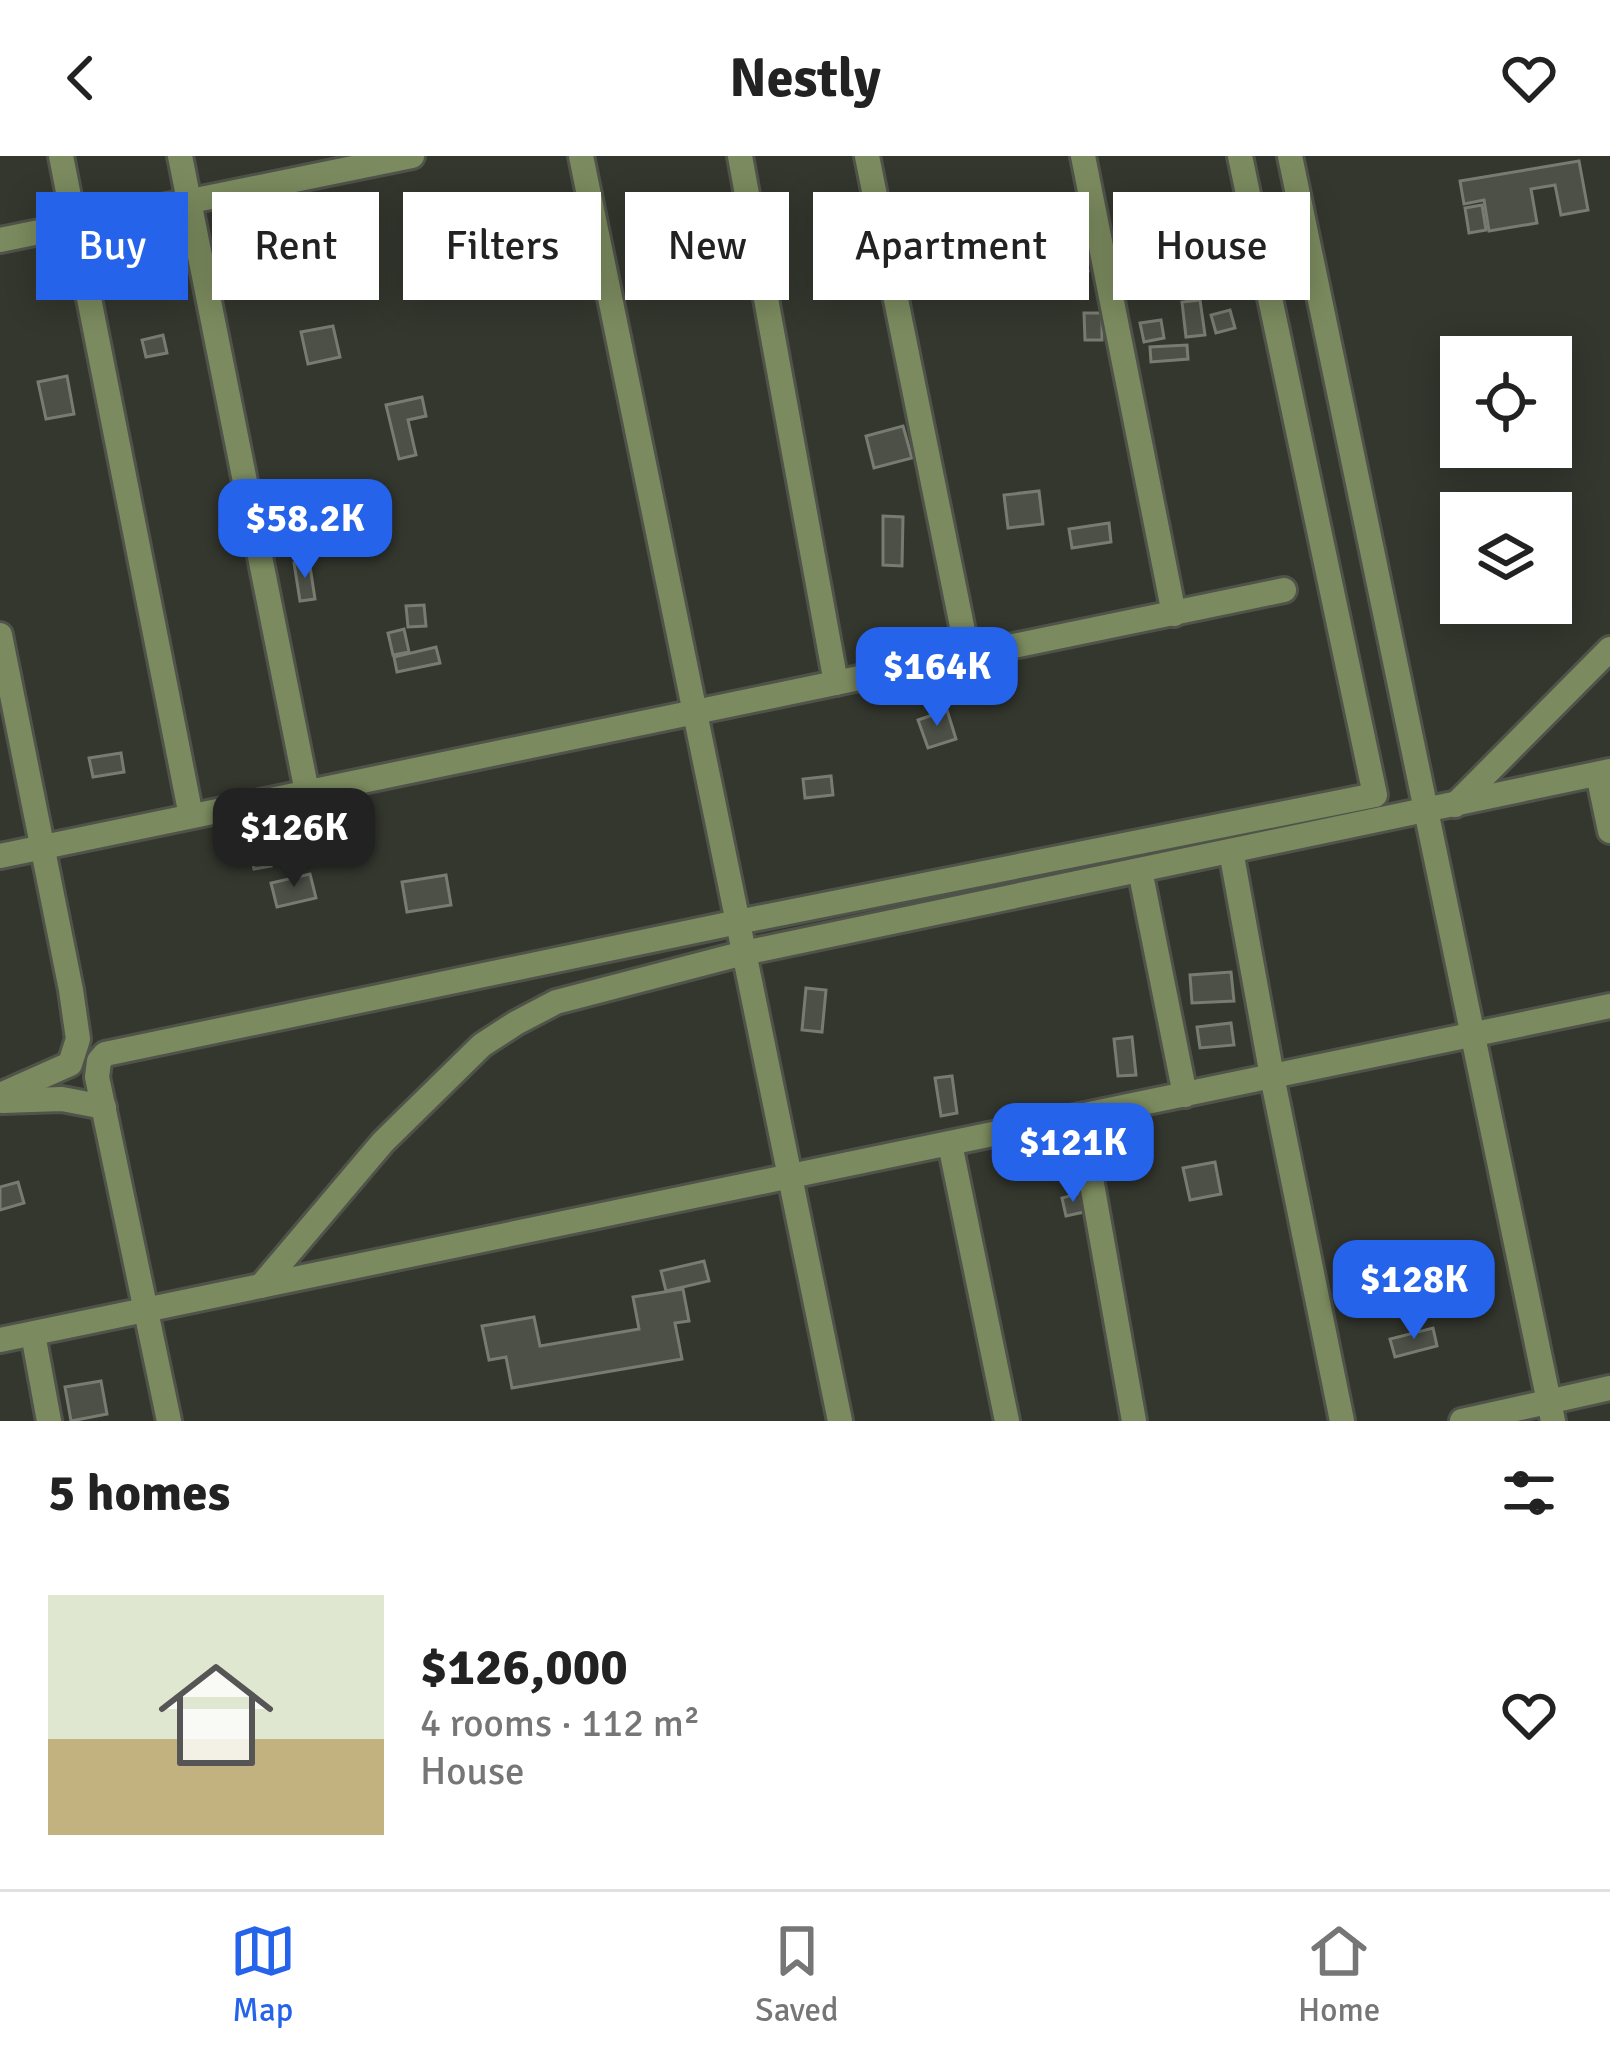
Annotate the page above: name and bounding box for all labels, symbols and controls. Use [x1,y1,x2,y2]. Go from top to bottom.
icon: back [48,45,114,111]
text: Nestly [729,45,881,112]
icon: heart [1496,45,1562,111]
chip: Buy [36,192,188,300]
chip: Rent [212,192,379,300]
chip: Filters [403,192,601,300]
chip: New [625,192,789,300]
chip: Apartment [813,192,1089,300]
chip: House [1113,192,1310,300]
map controls [1440,336,1572,624]
button: locate [1440,336,1572,468]
pin: $58.2K [207,479,403,581]
button: layers [1440,492,1572,624]
text: $58.2K [245,494,365,542]
pin: $164K [853,627,1021,729]
text: $164K [883,642,991,690]
pin: $126K [210,788,378,890]
text: $126K [240,803,348,851]
pin: $121K [989,1103,1157,1205]
text: $121K [1019,1118,1127,1166]
pin: $128K [1330,1240,1498,1342]
text: $128K [1360,1255,1468,1303]
icon: filters [1496,1460,1562,1526]
text: 5 homes [48,1462,230,1525]
text: $126,000 [420,1636,628,1699]
icon: home [144,1643,288,1787]
icon: heart [1496,1682,1562,1748]
text: 4 rooms · 112 m² [420,1699,700,1747]
text: House [420,1747,525,1795]
tab: Map [230,1918,296,2031]
tab: Saved [755,1918,838,2031]
tab: Home [1298,1918,1380,2031]

